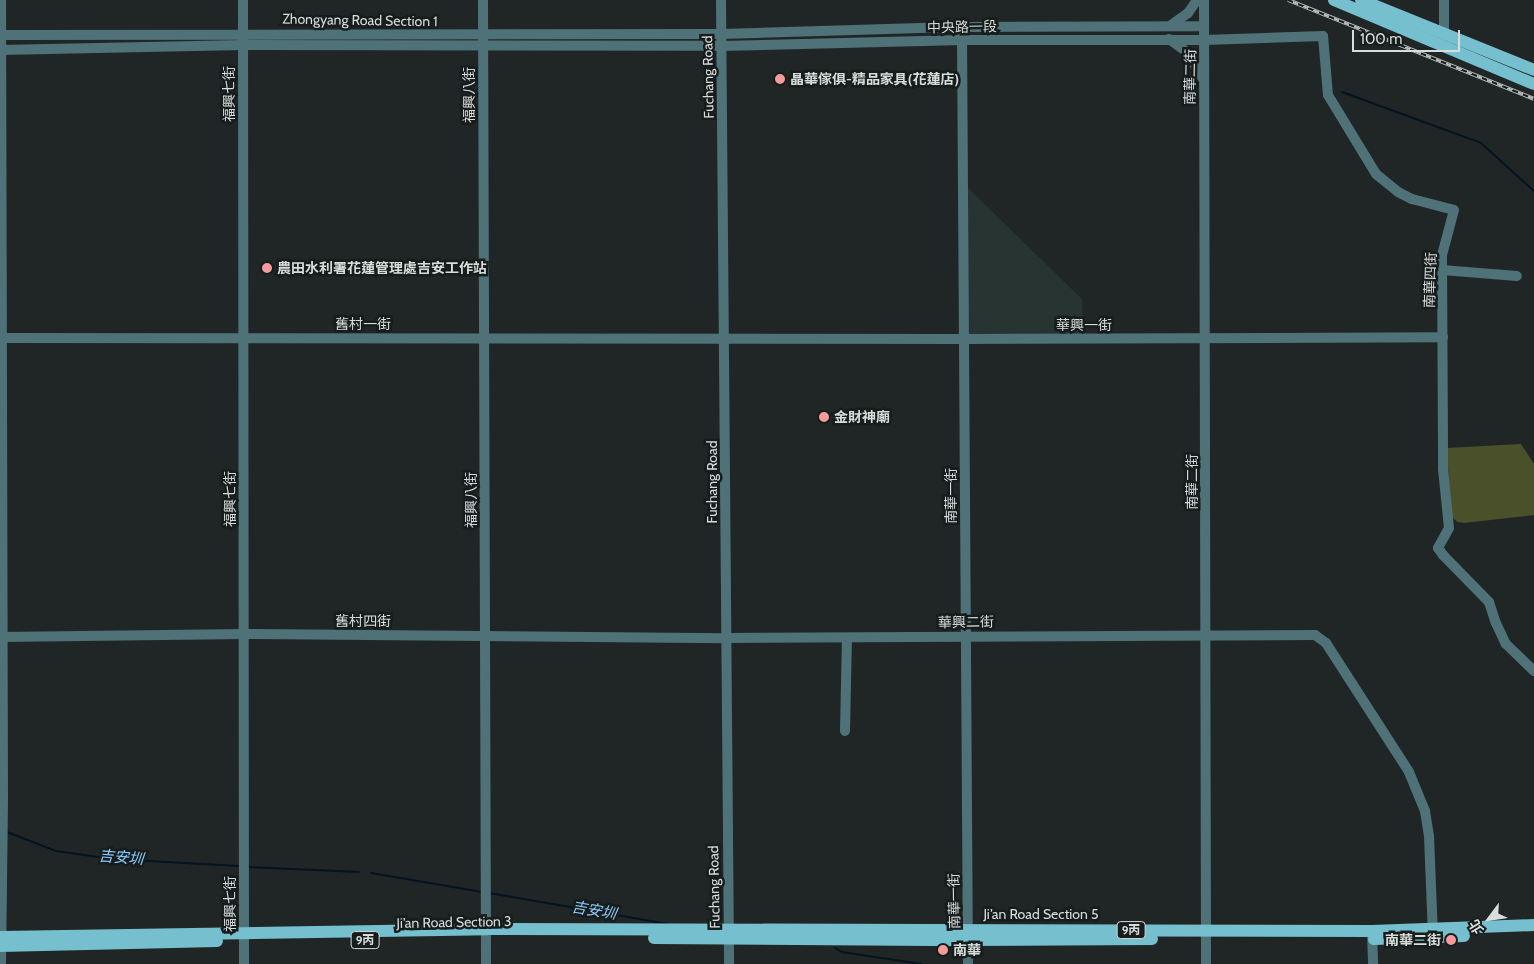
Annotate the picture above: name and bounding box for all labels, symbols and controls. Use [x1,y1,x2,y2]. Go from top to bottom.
street label: Zhongyang Road Section 1 [282,10,438,30]
street label: 中央路一段 [927,18,997,36]
scale bar [1354,20,1462,52]
text: 100 m [1360,30,1402,48]
street label: Fuchang Road [699,35,717,119]
street label: 南華二街 [1181,49,1199,105]
street label: 福興七街 [221,66,237,122]
street label: 福興八街 [461,67,477,123]
place label: 晶華傢俱-精品家具(花蓮店) [790,71,959,87]
marker: 晶華傢俱-精品家具(花蓮店) [774,73,786,85]
street label: 南華四街 [1421,252,1439,308]
place label: 農田水利署花蓮管理處吉安工作站 [277,260,487,276]
marker: 農田水利署花蓮管理處吉安工作站 [261,262,273,274]
street label: 舊村一街 [335,316,391,332]
street label: 華興一街 [1056,317,1112,333]
place label: 金財神廟 [834,409,890,425]
marker: 金財神廟 [818,411,830,423]
street label: Fuchang Road [704,440,720,524]
street label: 南華二街 [1184,454,1200,510]
street label: 南華一街 [943,468,959,524]
street label: 福興七街 [222,471,238,527]
street label: 福興八街 [463,472,479,528]
street label: 舊村四街 [335,613,391,629]
street label: 華興二街 [938,613,994,631]
street label: Fuchang Road [705,845,723,929]
water label: 吉安圳 [98,847,144,869]
street label: 南華一街 [945,873,963,929]
street label: 福興七街 [222,876,238,932]
north arrow [1464,894,1514,944]
water label: 吉安圳 [570,898,618,924]
street label: Ji’an Road Section 5 [983,906,1099,922]
street label: Ji’an Road Section 3 [396,913,512,931]
text: 北 [1465,916,1487,937]
road number: 9丙 [1116,920,1146,940]
road number: 9丙 [350,930,380,950]
place label: 南華二街 [1385,932,1441,948]
marker: 南華二街 [1445,934,1457,946]
place label: 南華 [953,942,981,958]
marker: 南華 [937,944,949,956]

